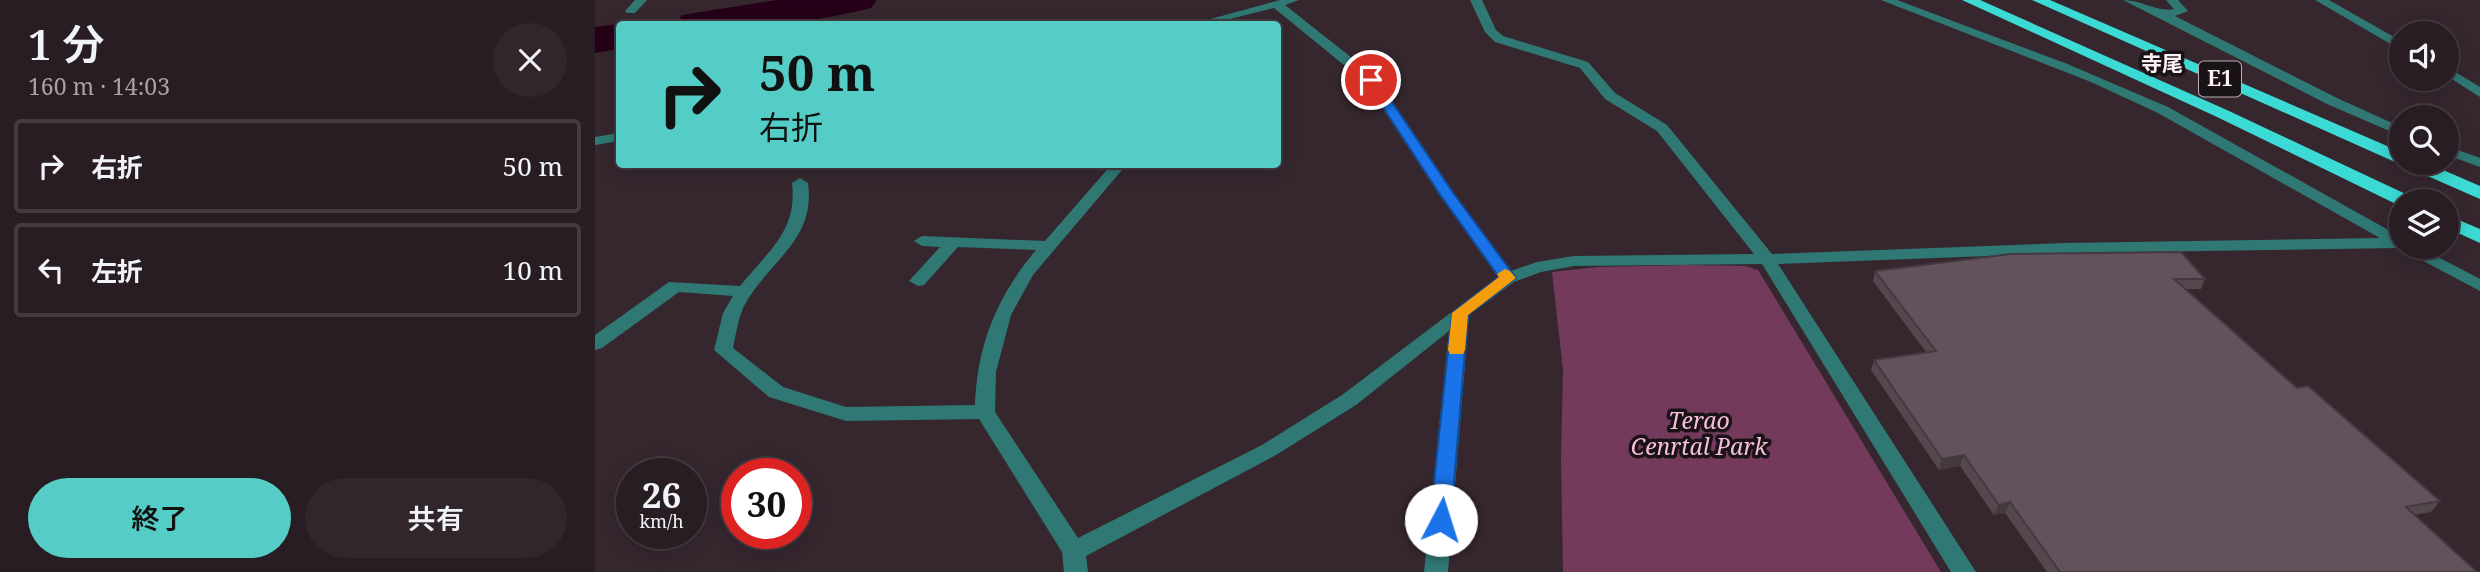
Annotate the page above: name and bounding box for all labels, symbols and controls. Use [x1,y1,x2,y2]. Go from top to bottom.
text: 1 分 [28,15,105,72]
map controls [2389,21,2459,259]
button: sound [2389,21,2459,91]
button: close [493,23,567,97]
text: 50 m [759,39,875,105]
icon: right [644,49,735,140]
district label: 寺尾 [2141,49,2183,77]
pin [1341,50,1401,110]
icon: arrive [1352,61,1390,99]
road number: E1 [2199,62,2241,96]
text: 160 m · 14:03 [28,70,170,102]
text: 右折 [759,105,823,148]
button: search [2389,105,2459,175]
icon: right [32,147,70,185]
text: 50 m [503,148,563,184]
text: 右折 [91,149,143,185]
button: layers [2389,189,2459,259]
icon: left [32,251,70,289]
text: 10 m [503,252,563,288]
text: 左折 [91,253,143,289]
park label: Terao Cenrtal Park [1631,404,1768,462]
speed limit sign: 30 [721,458,812,549]
text: 26 [642,471,681,518]
button: 終了 [28,478,291,558]
button: 共有 [305,478,567,558]
position arrow [1404,483,1478,557]
text: km/h [639,509,684,533]

